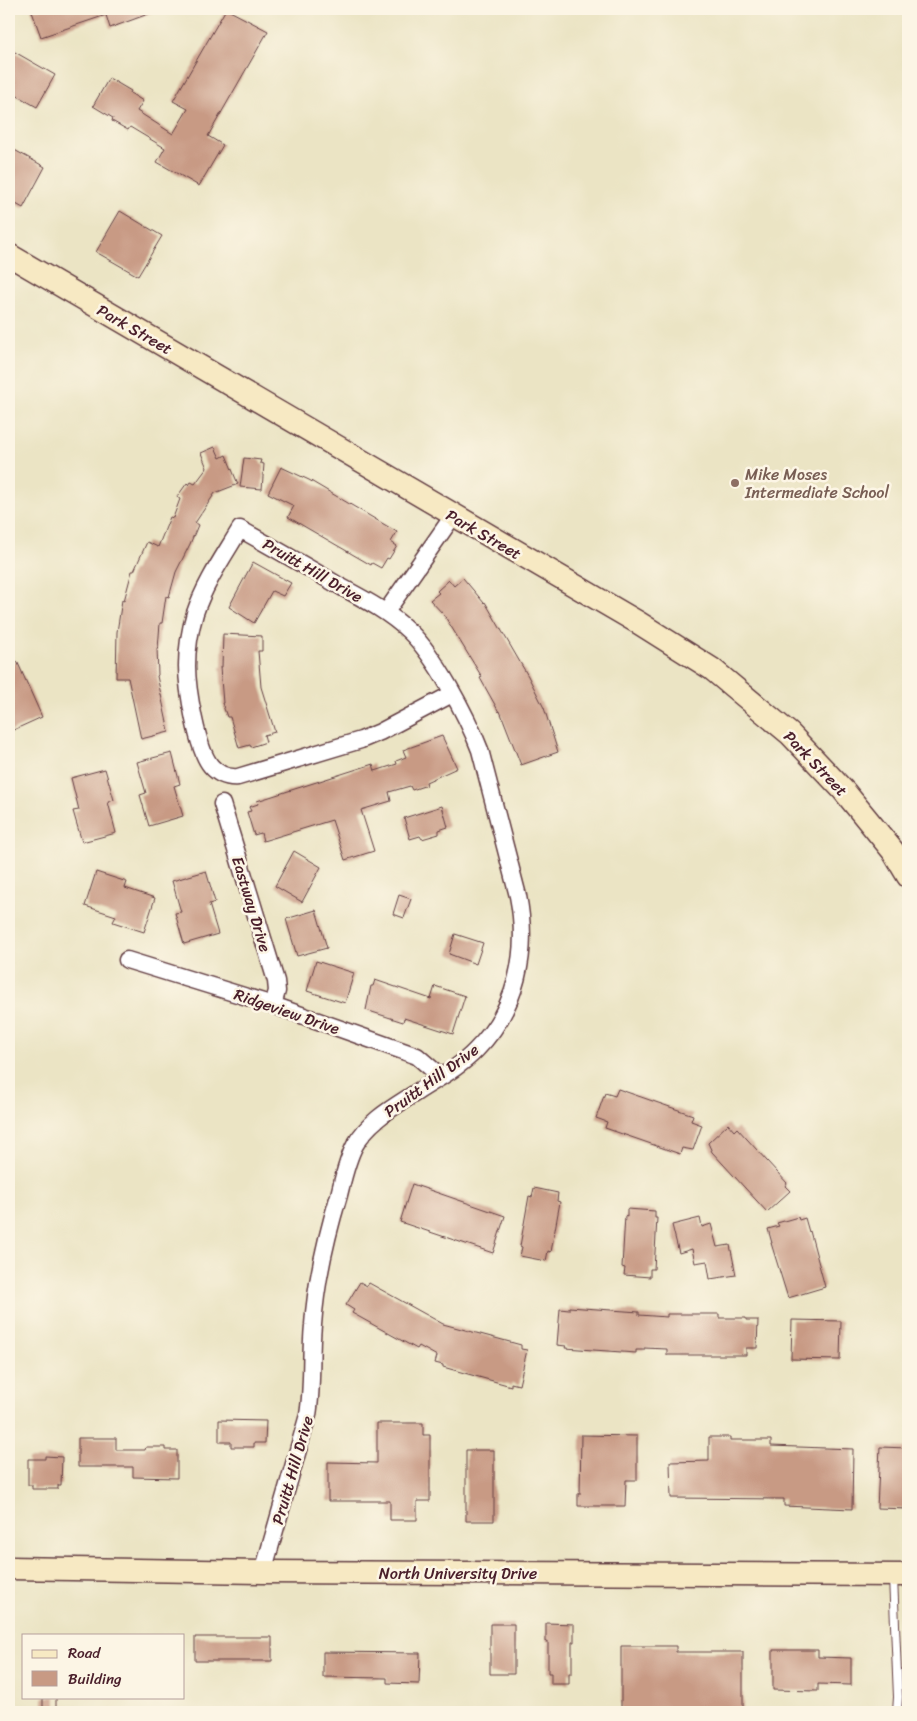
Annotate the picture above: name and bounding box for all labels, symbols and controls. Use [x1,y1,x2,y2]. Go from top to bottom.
street label: Park Street [91,296,178,363]
place label: Mike Moses Intermediate School [744,460,889,507]
marker: Mike Moses Intermediate School [729,477,741,489]
street label: Park Street [440,501,527,568]
street label: Pruitt Hill Drive [257,530,368,611]
street label: Park Street [776,723,855,803]
street label: Eastway Drive [223,853,280,956]
street label: Ridgeview Drive [230,980,344,1043]
street label: Pruitt Hill Drive [378,1036,485,1125]
street label: Pruitt Hill Drive [263,1412,322,1528]
street label: North University Drive [379,1559,537,1588]
legend [22,1634,185,1698]
text: Road [68,1640,101,1666]
text: Building [68,1666,122,1692]

